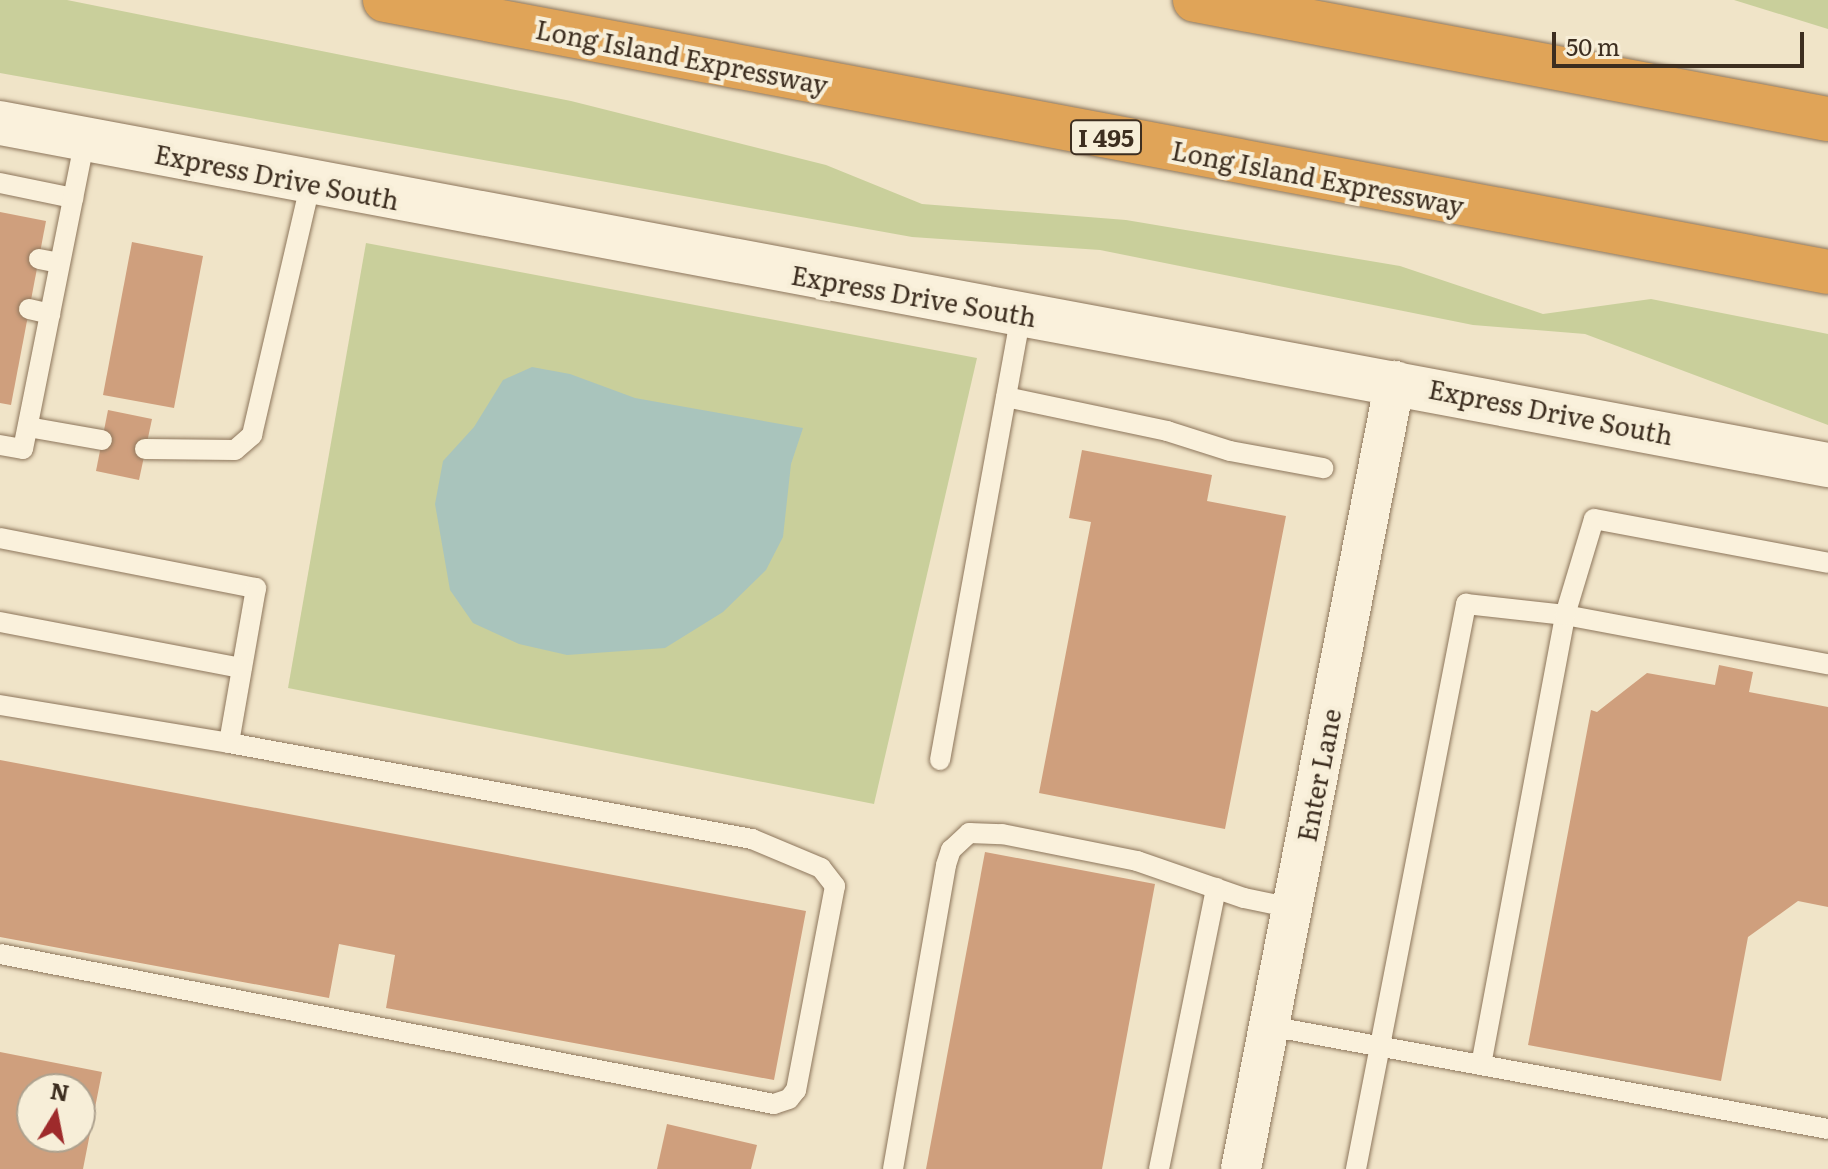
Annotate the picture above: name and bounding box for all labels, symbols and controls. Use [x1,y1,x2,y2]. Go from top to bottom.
street label: Long Island Expressway [533,12,831,100]
scale bar [1556,16,1808,66]
text: 50 m [1566,28,1620,63]
road number: I 495 [1070,117,1142,157]
street label: Long Island Expressway [1169,133,1467,221]
street label: Express Drive South [152,137,402,215]
street label: Express Drive South [789,258,1039,332]
street label: Express Drive South [1426,372,1676,450]
street label: Enter Lane [1290,706,1346,844]
north arrow [16,1073,96,1153]
text: N [48,1073,72,1109]

